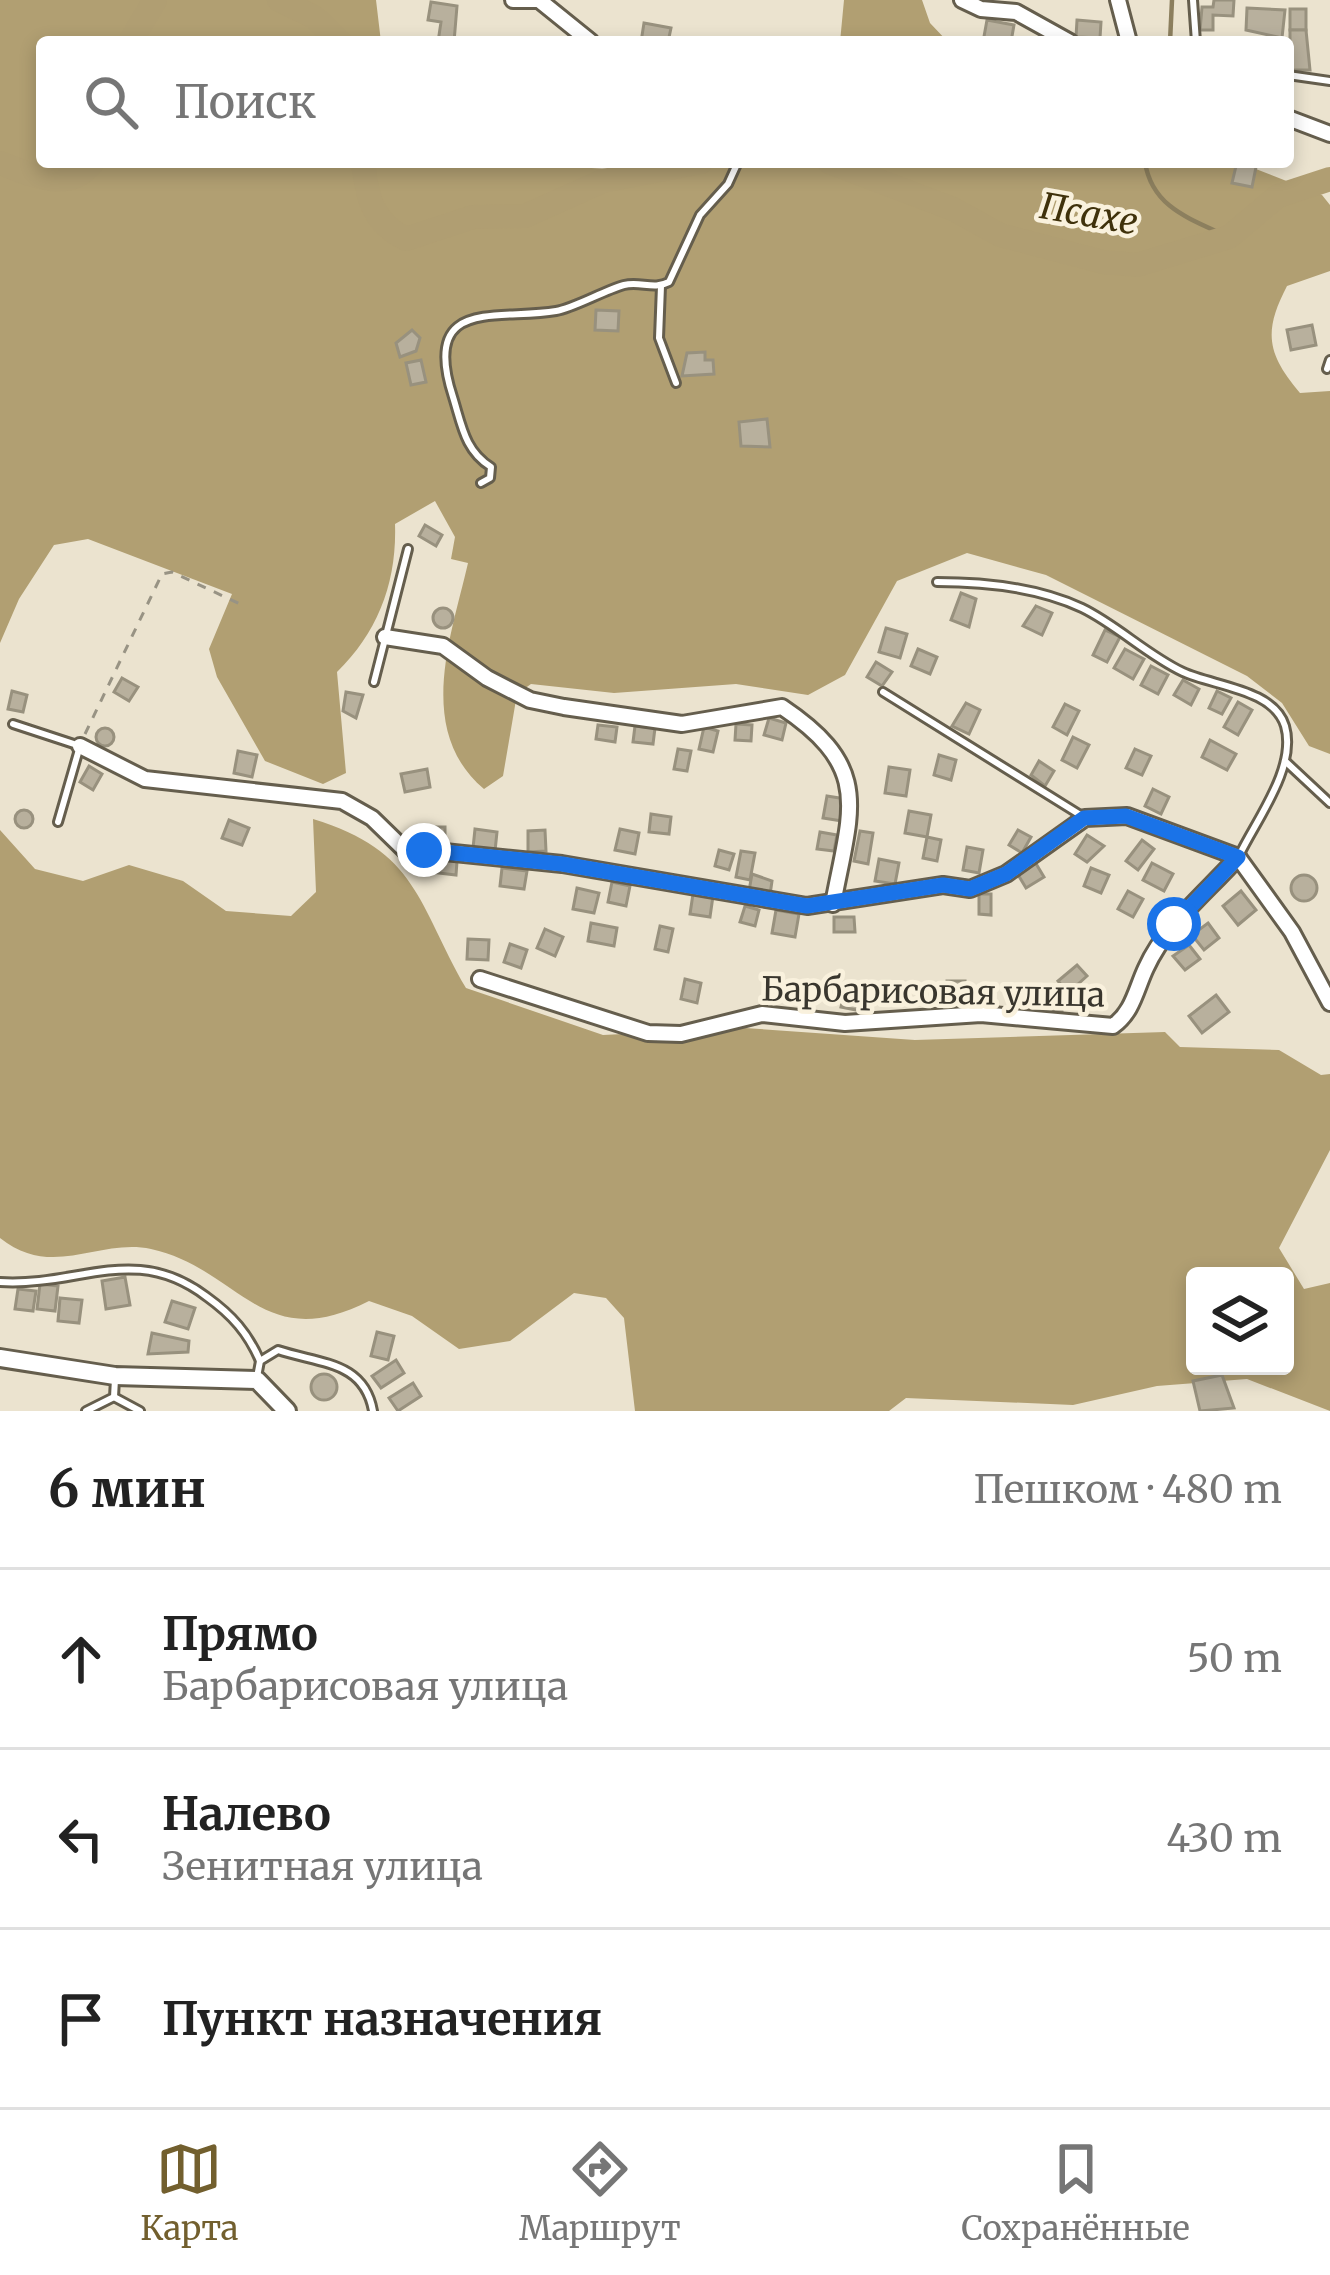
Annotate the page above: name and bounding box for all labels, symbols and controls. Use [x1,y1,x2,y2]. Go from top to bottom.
search box [36,36,1294,168]
icon: search [78,69,144,135]
text: Поиск [174,74,316,130]
water label: Псахе [1036,183,1142,245]
route end [397,823,451,877]
route start [1147,897,1201,951]
street label: Барбарисовая улица [761,969,1105,1015]
map controls [1186,1267,1294,1375]
button: layers [1186,1267,1294,1375]
text: 6 мин [48,1457,206,1521]
text: Пешком · 480 m [974,1465,1282,1514]
text: Прямо [162,1606,318,1662]
icon: ahead [48,1626,114,1692]
text: 50 m [1187,1634,1282,1683]
text: Барбарисовая улица [162,1662,568,1711]
text: Налево [162,1786,331,1842]
icon: left [48,1806,114,1872]
text: 430 m [1166,1814,1282,1863]
text: Зенитная улица [162,1842,483,1891]
icon: arrive [48,1986,114,2052]
text: Пункт назначения [162,1991,602,2047]
tab: Карта [140,2136,239,2249]
tab: Маршрут [519,2136,681,2249]
tab: Сохранённые [961,2136,1190,2249]

